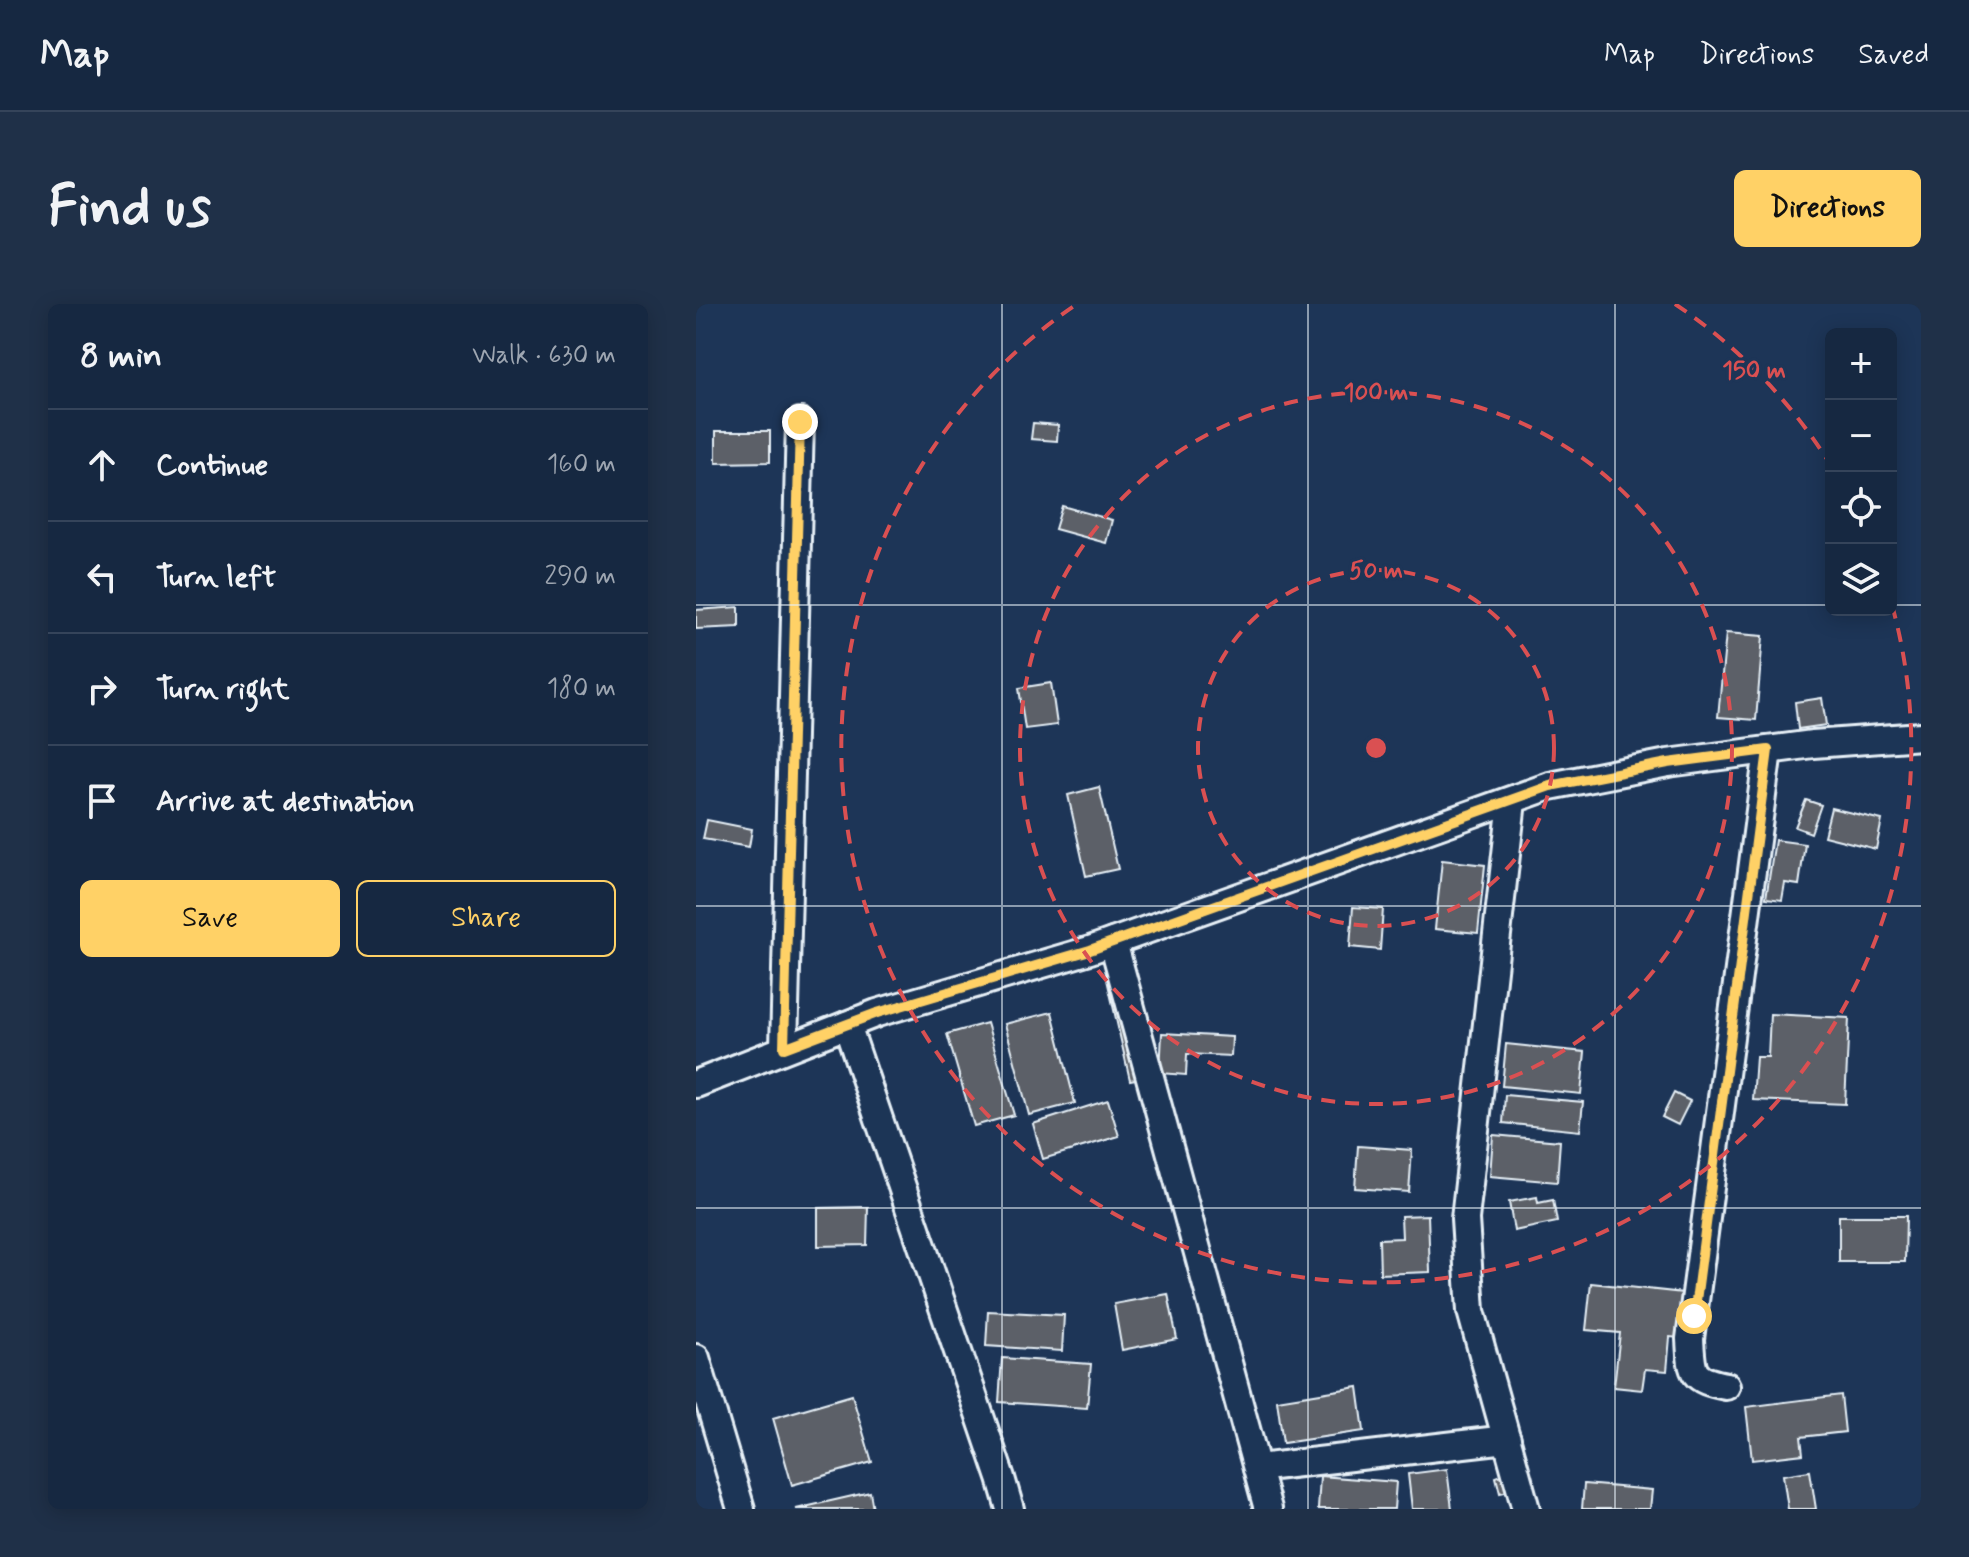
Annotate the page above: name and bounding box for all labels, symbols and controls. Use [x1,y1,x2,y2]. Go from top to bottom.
text: Map [40,31,110,80]
text: Map [1604,37,1655,74]
text: Directions [1699,37,1814,74]
text: Saved [1858,37,1929,74]
button: Directions [1734,170,1921,247]
text: Find us [48,172,211,245]
map controls [1825,328,1897,616]
button: + [1825,328,1897,400]
text: 8 min [80,334,162,379]
text: Walk · 630 m [472,339,616,373]
text: 150 m [1722,356,1786,387]
text: 100 m [1344,378,1408,409]
button: − [1825,400,1897,472]
route end [782,404,818,440]
icon: ahead [80,443,124,487]
text: Continue [156,446,268,485]
text: 160 m [547,448,616,482]
button: locate [1825,472,1897,544]
button: layers [1825,544,1897,616]
icon: left [80,555,124,599]
text: 50 m [1349,556,1403,587]
text: Turn left [156,558,276,597]
text: 290 m [544,560,616,594]
icon: right [80,667,124,711]
text: Turn right [156,670,289,709]
text: 180 m [547,672,616,706]
centre of rings [1362,734,1390,762]
icon: arrive [80,779,124,823]
text: Arrive at destination [156,782,414,821]
button: Save [80,880,340,957]
button: Share [356,880,616,957]
route start [1676,1298,1712,1334]

